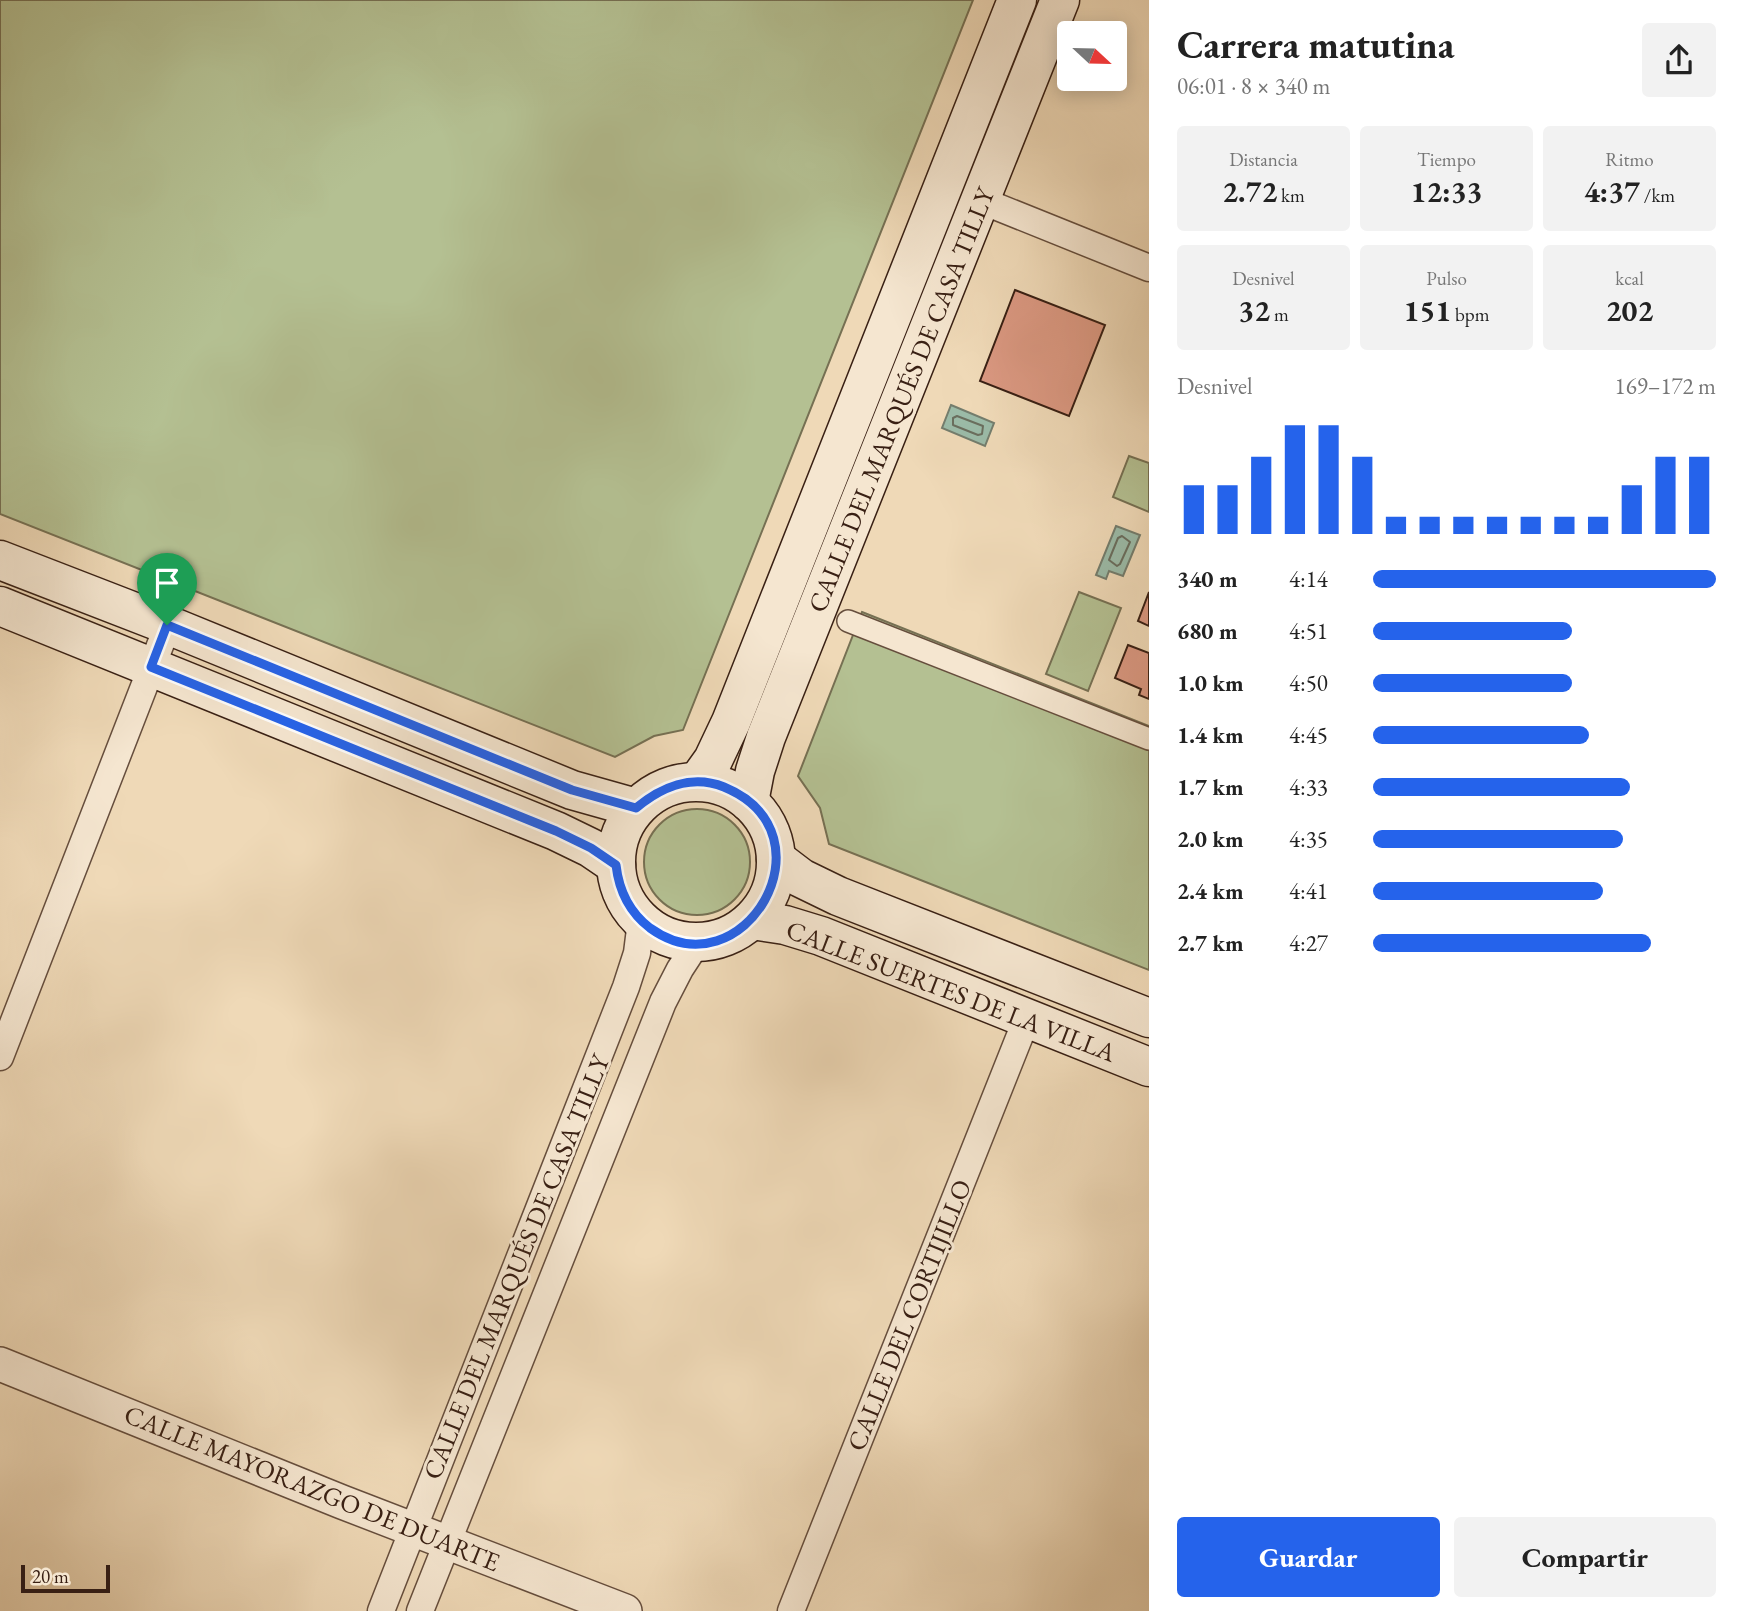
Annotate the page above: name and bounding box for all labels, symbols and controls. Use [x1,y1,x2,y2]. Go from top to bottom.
text: Carrera matutina [1177,20,1454,69]
north arrow [1057,21,1127,91]
map controls [1057,21,1127,91]
button: share [1642,23,1716,97]
text: 06:01 · 8 × 340 m [1177,71,1330,101]
text: Distancia [1229,147,1298,172]
text: Tiempo [1417,147,1476,172]
text: Ritmo [1605,147,1654,172]
text: 2.72 [1222,172,1277,211]
text: 12:33 [1411,172,1482,211]
text: 4:37 [1584,172,1640,211]
street label: CALLE DEL MARQUÉS DE CASA TILLY [800,181,1003,617]
text: km [1277,183,1305,208]
text: /km [1640,183,1675,208]
text: Desnivel [1232,266,1295,291]
text: Pulso [1426,266,1467,291]
text: kcal [1615,266,1644,291]
text: 32 [1238,291,1270,330]
text: 151 [1404,291,1451,330]
text: 202 [1606,291,1653,330]
text: m [1270,302,1289,327]
text: bpm [1451,302,1489,327]
text: Desnivel [1177,371,1253,401]
text: 169–172 m [1615,371,1716,401]
pin [137,553,197,625]
icon: arrive [148,564,186,602]
text: 340 m [1177,564,1238,594]
text: 4:14 [1289,564,1328,594]
text: 680 m [1177,616,1238,646]
text: 4:51 [1289,616,1328,646]
text: 1.0 km [1177,668,1244,698]
text: 4:50 [1289,668,1328,698]
text: 1.4 km [1177,720,1244,750]
text: 4:45 [1289,720,1328,750]
text: 1.7 km [1177,772,1244,802]
text: 4:33 [1289,772,1328,802]
text: 2.0 km [1177,824,1244,854]
text: 4:35 [1289,824,1328,854]
text: 2.4 km [1177,876,1244,906]
text: 4:41 [1289,876,1328,906]
street label: CALLE SUERTES DE LA VILLA [781,912,1122,1070]
text: 2.7 km [1177,928,1244,958]
text: 4:27 [1289,928,1328,958]
street label: CALLE DEL MARQUÉS DE CASA TILLY [415,1048,618,1484]
street label: CALLE DEL CORTIJILLO [839,1174,979,1456]
street label: CALLE MAYORAZGO DE DUARTE [119,1397,505,1579]
button: Guardar [1177,1517,1440,1597]
button: Compartir [1454,1517,1716,1597]
scale bar [21,1562,110,1594]
text: 20 m [32,1564,69,1589]

